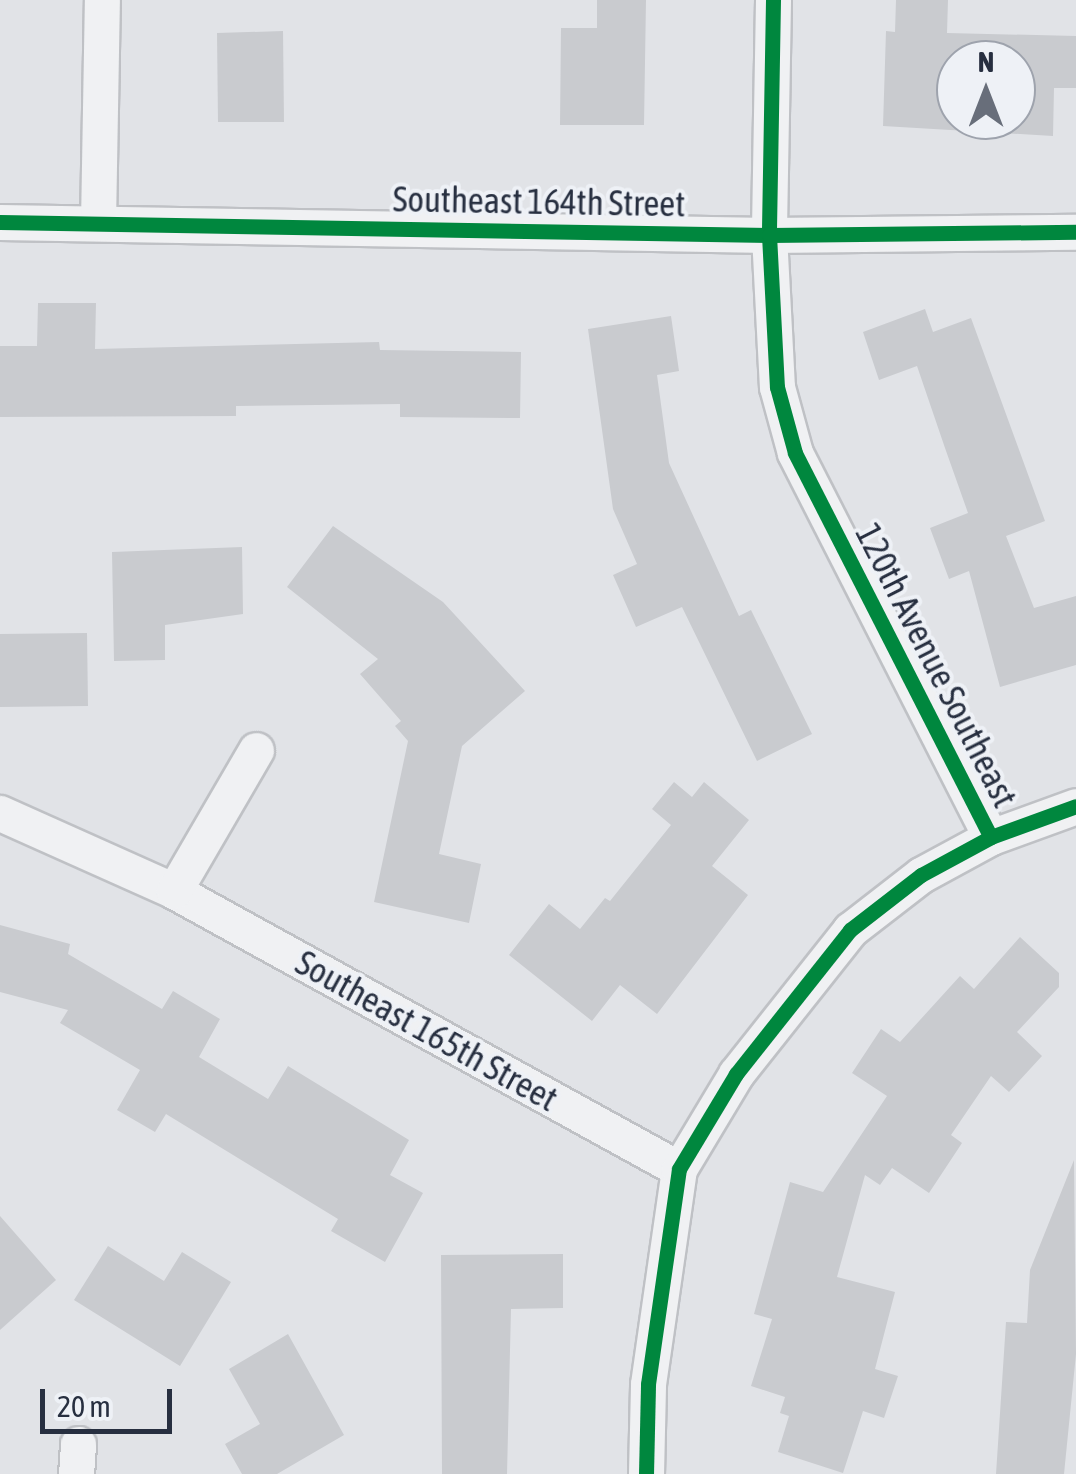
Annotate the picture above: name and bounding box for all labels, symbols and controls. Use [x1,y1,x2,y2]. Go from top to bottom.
north arrow [936,40,1036,140]
text: N [978,46,994,78]
street label: Southeast 164th Street [392,177,686,225]
street label: 120th Avenue Southeast [847,516,1027,814]
street label: Southeast 165th Street [289,941,565,1119]
scale bar [45,1369,178,1431]
text: 20 m [57,1389,111,1423]

